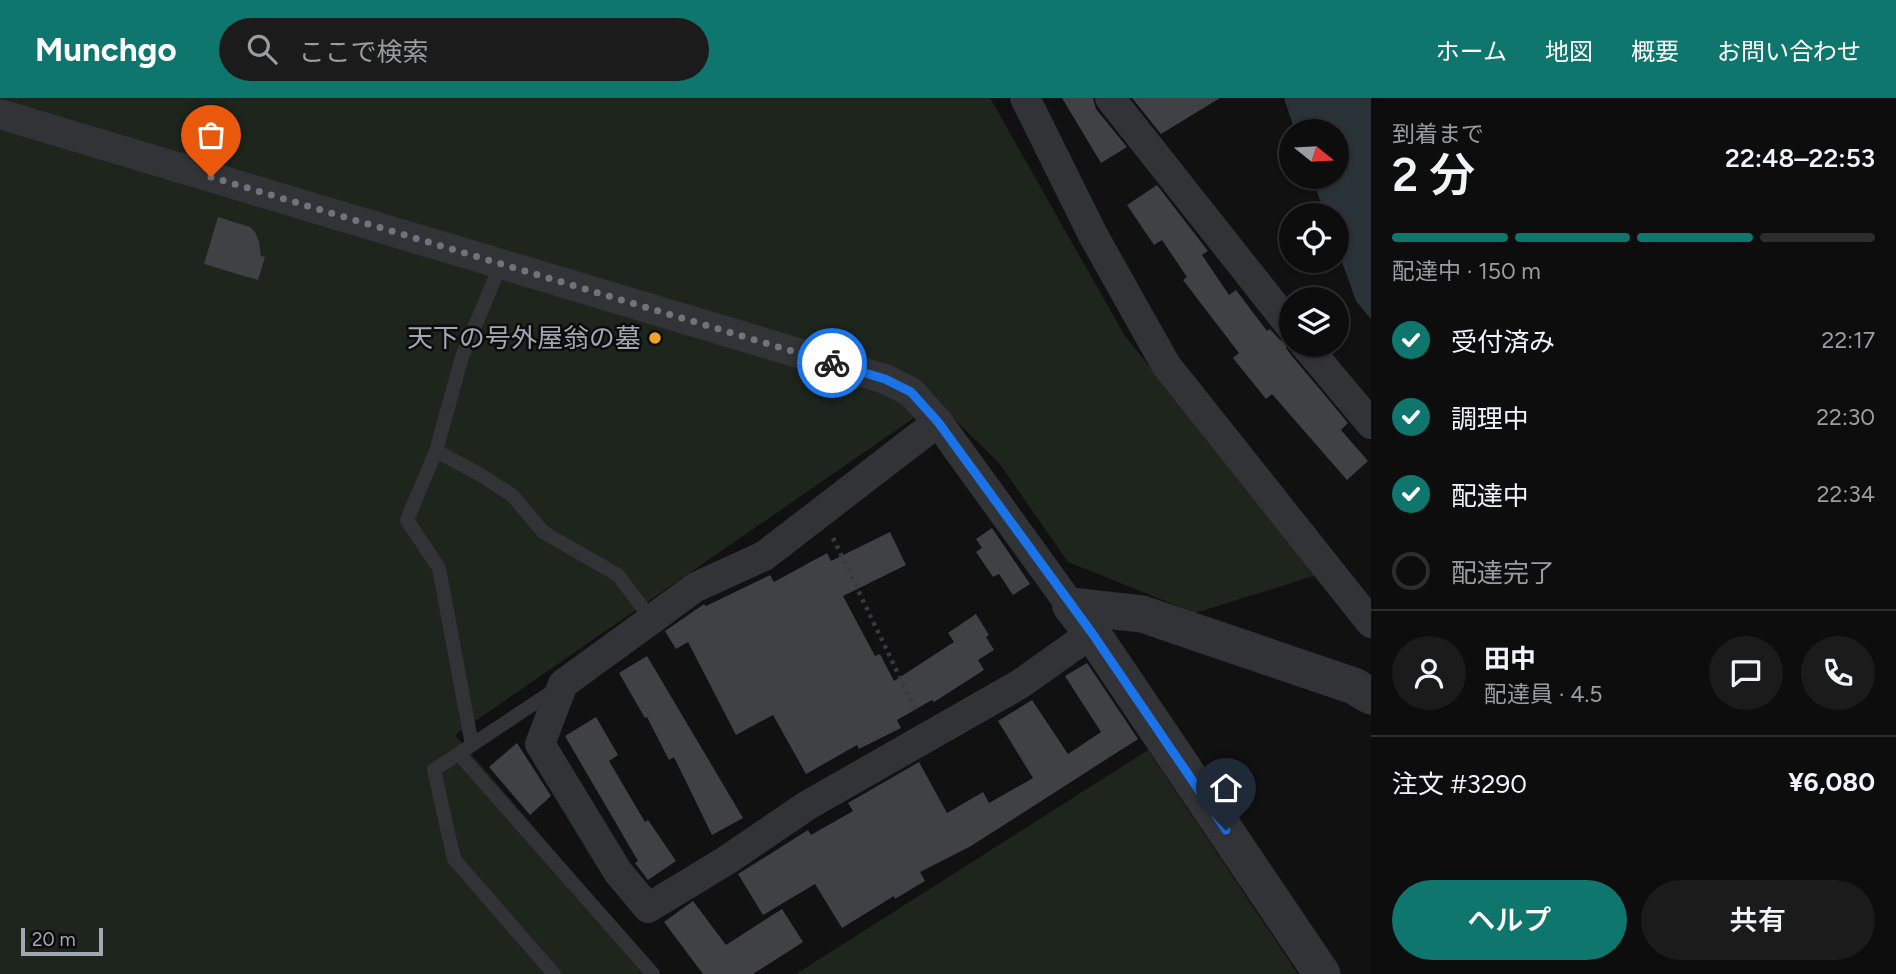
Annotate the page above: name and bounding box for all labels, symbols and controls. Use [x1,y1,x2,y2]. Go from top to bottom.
search box [219,18,709,81]
text: Munchgo [35,30,177,69]
icon: search [243,30,281,68]
text: ここで検索 [299,36,429,68]
text: ホーム [1436,37,1507,66]
text: 地図 [1545,37,1593,66]
text: 概要 [1631,37,1679,66]
text: お問い合わせ [1717,37,1861,66]
pin [181,105,241,177]
icon: bag [192,116,230,154]
north arrow [1279,119,1349,189]
map controls [1279,119,1349,357]
text: 到着まで [1392,120,1484,148]
text: 22:48–22:53 [1725,142,1875,174]
text: 2 分 [1392,147,1475,203]
button: locate [1279,203,1349,273]
text: 配達中 · 150 m [1392,257,1541,285]
button: layers [1279,287,1349,357]
icon: check [1392,321,1430,359]
place label: 天下の号外屋翁の墓 [407,322,641,354]
text: 受付済み [1451,326,1555,358]
text: 22:17 [1822,326,1875,354]
courier [797,328,867,398]
marker: 天下の号外屋翁の墓 [647,330,663,346]
icon: bike [813,344,851,382]
icon: check [1392,398,1430,436]
text: 調理中 [1451,403,1529,435]
text: 22:30 [1816,403,1875,431]
icon: check [1392,475,1430,513]
text: 配達中 [1451,480,1529,512]
text: 22:34 [1817,480,1875,508]
text: 配達完了 [1451,557,1555,589]
button: person [1392,636,1466,710]
button: chat [1709,636,1783,710]
button: phone [1801,636,1875,710]
text: 田中 [1484,643,1536,675]
text: 配達員 · 4.5 [1484,680,1603,708]
pin [1196,758,1256,830]
text: ¥6,080 [1788,766,1875,798]
text: 注文 #3290 [1392,768,1527,800]
icon: home [1207,769,1245,807]
button: ヘルプ [1392,880,1627,960]
button: 共有 [1641,880,1875,960]
scale bar [21,925,103,957]
text: 20 m [32,928,76,951]

